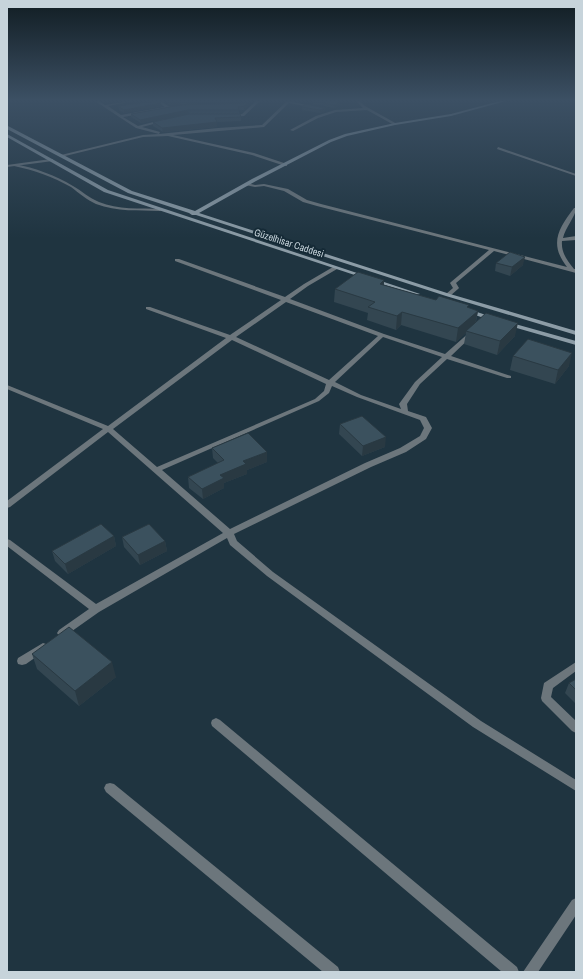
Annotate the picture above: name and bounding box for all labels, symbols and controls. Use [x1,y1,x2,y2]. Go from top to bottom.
street label: Güzelhisar Caddesi [253,226,325,260]

